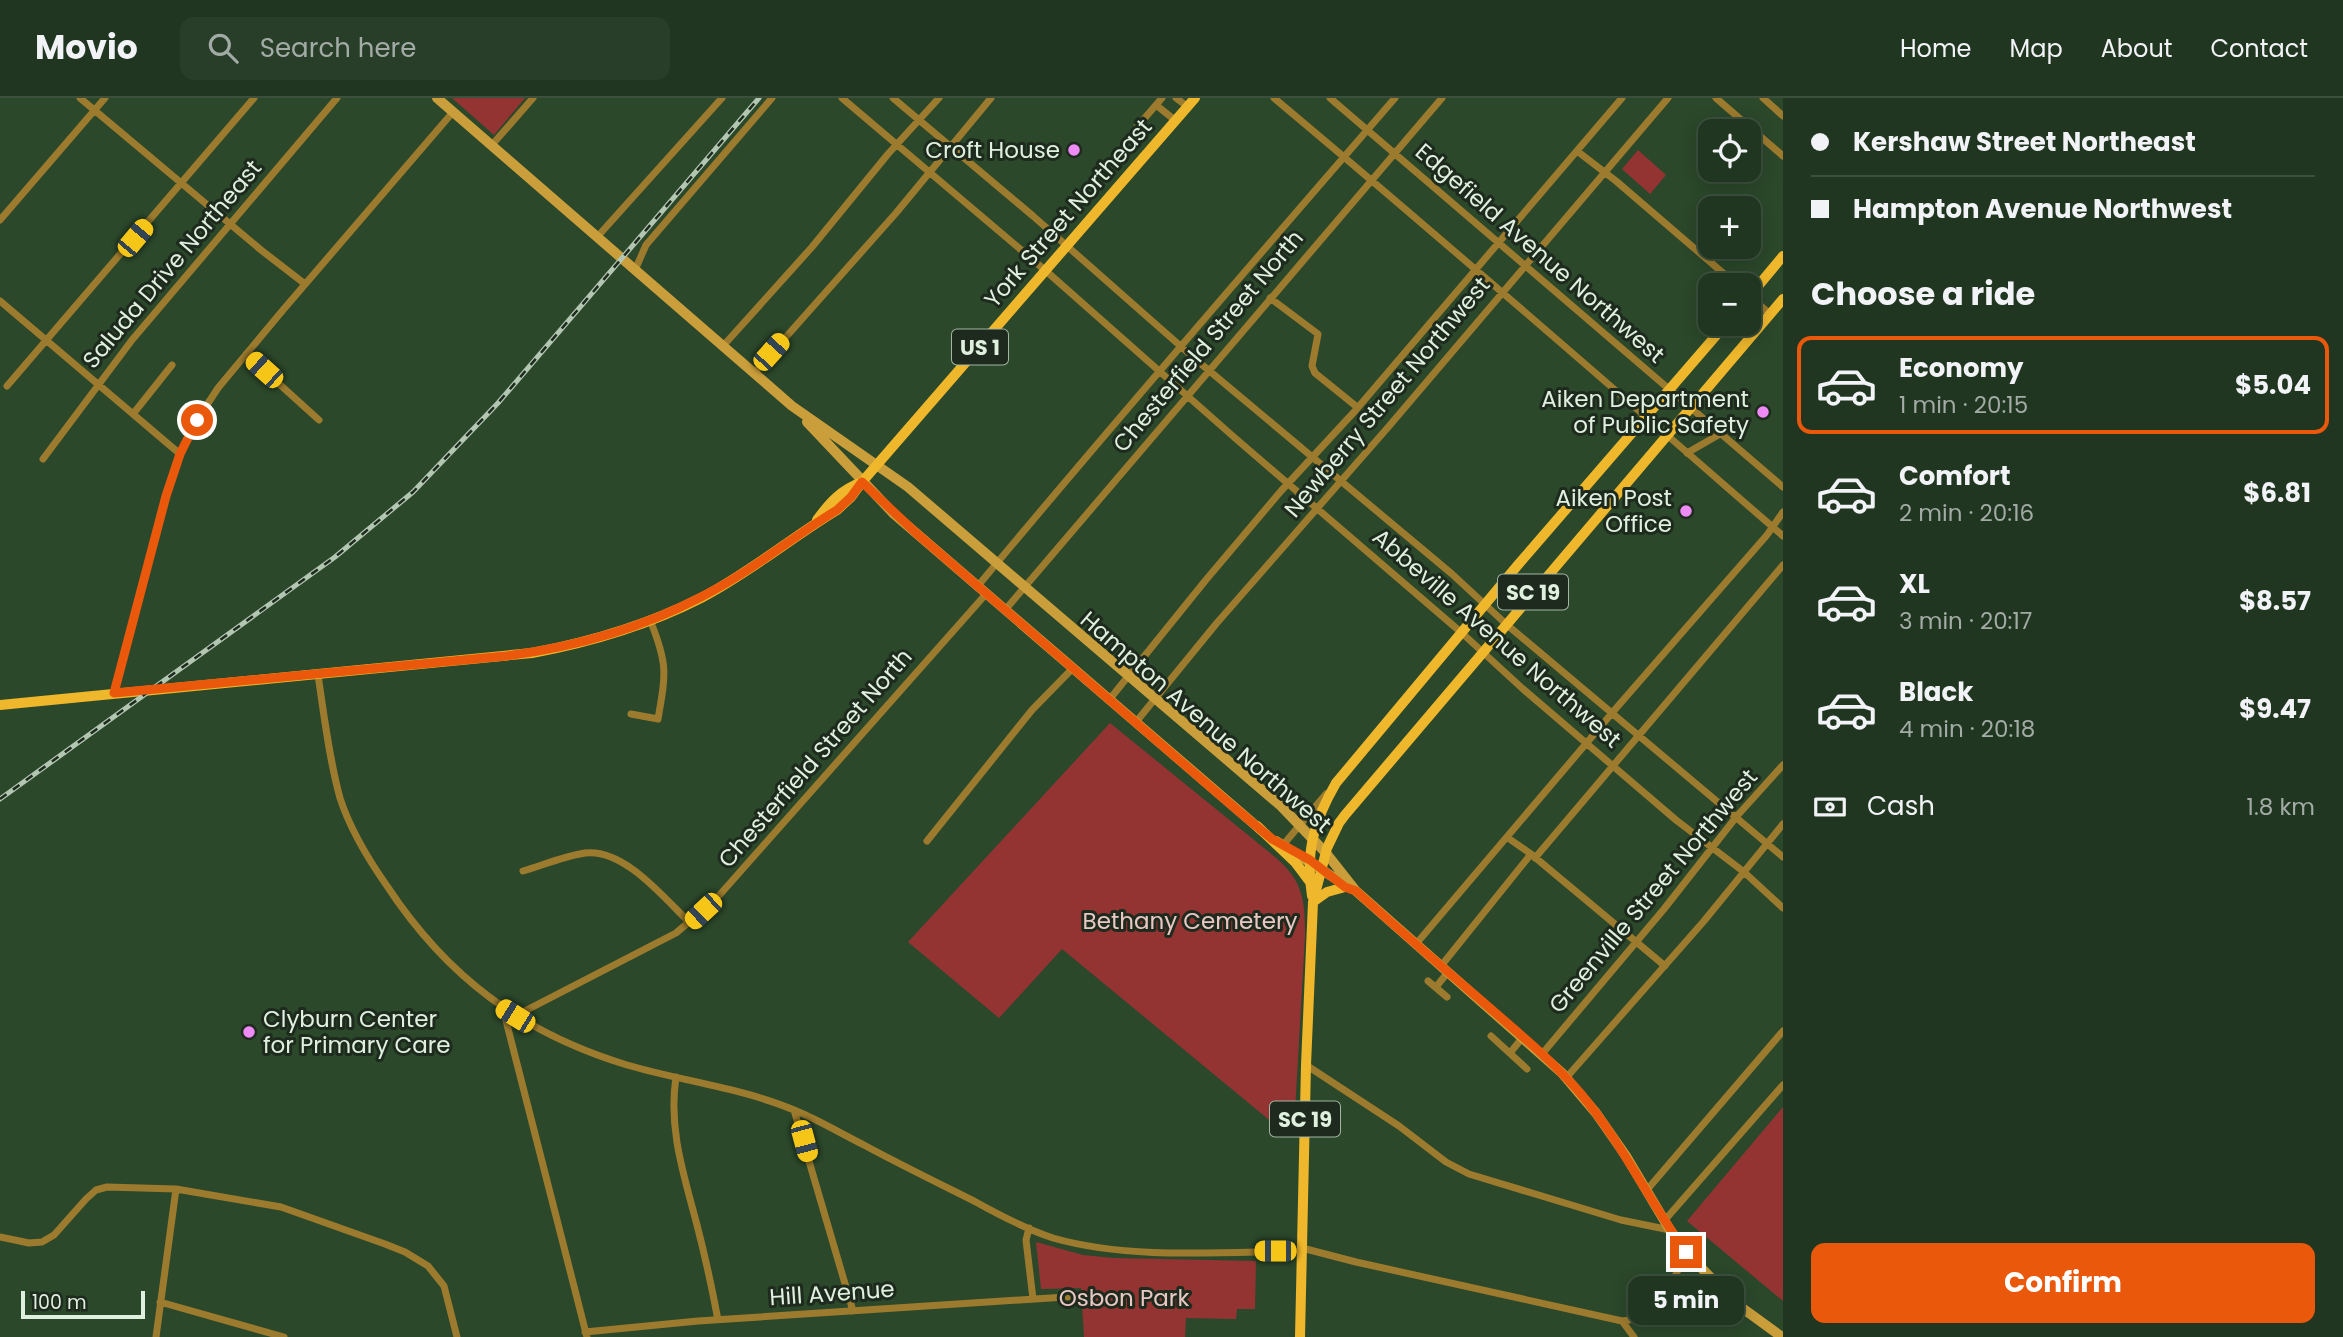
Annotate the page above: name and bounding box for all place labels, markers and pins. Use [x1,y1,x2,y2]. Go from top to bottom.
place label: Croft House [925,134,1060,166]
marker: Croft House [1066,142,1082,158]
place label: Aiken Department of Public Safety [1541,383,1749,441]
marker: Aiken Department of Public Safety [1755,404,1771,420]
place label: Aiken Post Office [1555,482,1672,540]
marker: Aiken Post Office [1678,503,1694,519]
place label: Clyburn Center for Primary Care [263,1003,451,1061]
marker: Clyburn Center for Primary Care [241,1024,257,1040]

